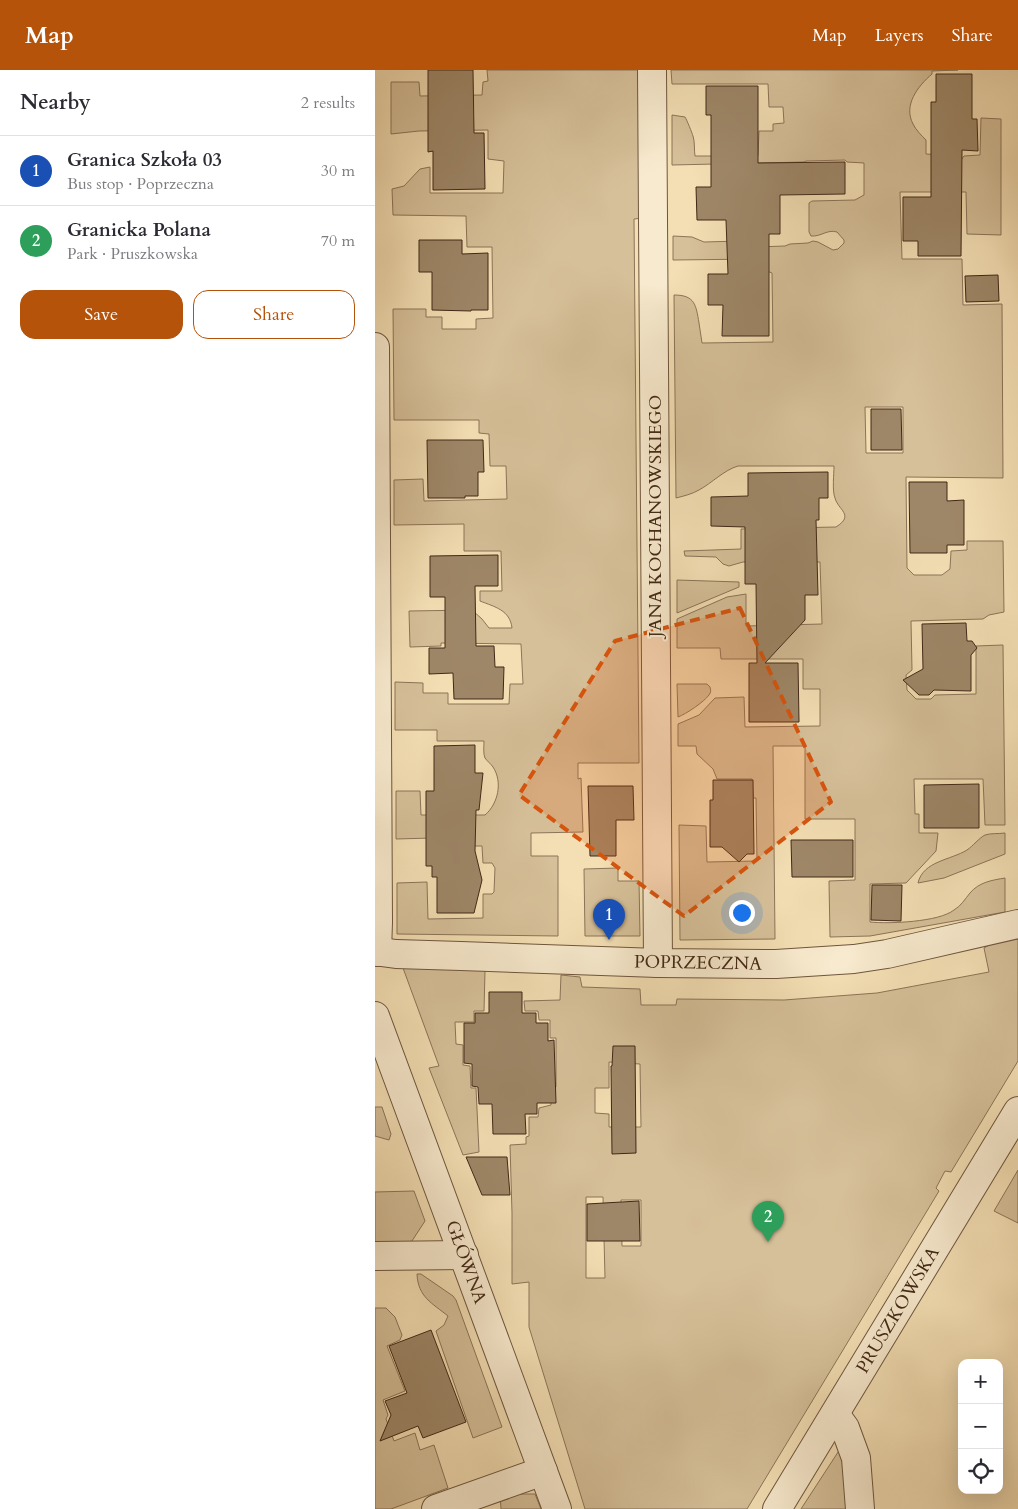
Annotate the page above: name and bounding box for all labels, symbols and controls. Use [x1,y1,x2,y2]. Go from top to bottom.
text: Map [25,19,74,52]
text: Map [812,23,847,48]
text: Layers [875,23,924,48]
text: Share [952,23,993,48]
text: Nearby [20,88,91,117]
text: 2 results [301,92,355,114]
text: Granica Szkoła 03 [67,147,222,173]
text: 1 [32,160,40,182]
text: 30 m [321,160,355,182]
text: Bus stop · Poprzeczna [67,173,214,195]
text: Granicka Polana [67,217,211,243]
text: 2 [32,230,40,252]
text: 70 m [321,230,355,252]
text: Park · Pruszkowska [67,243,198,265]
button: Save [20,290,183,339]
button: Share [193,290,355,339]
street label: JANA KOCHANOWSKIEGO [643,395,668,640]
pin: 1 [593,899,625,940]
your location [729,900,755,926]
street label: POPRZECZNA [634,949,762,977]
pin: 2 [752,1201,784,1242]
street label: GŁÓWNA [439,1217,493,1307]
street label: PRUSZKOWSKA [850,1242,946,1378]
map controls [958,1359,1003,1494]
button: + [958,1359,1003,1404]
button: − [958,1404,1003,1449]
button: locate [958,1449,1003,1494]

